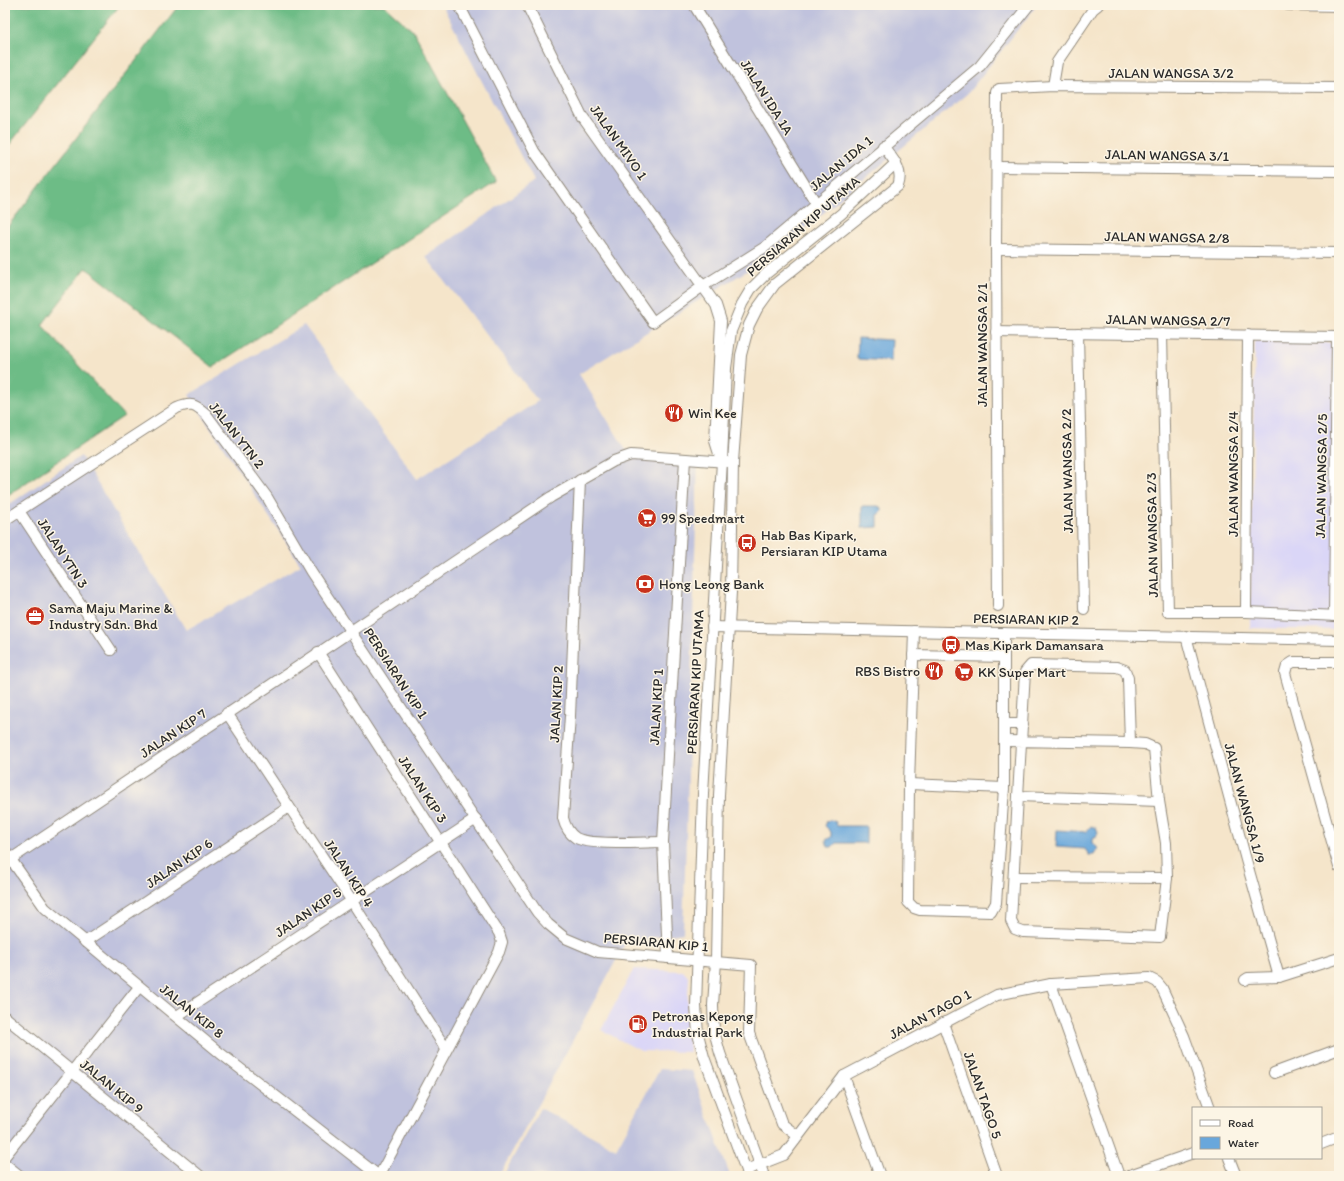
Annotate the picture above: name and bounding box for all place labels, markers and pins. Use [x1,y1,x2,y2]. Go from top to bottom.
restaurant icon: Win Kee [663,402,685,424]
place label: Win Kee [688,405,737,422]
supermarket icon: 99 Speedmart [636,507,658,529]
place label: 99 Speedmart [661,510,745,527]
place label: Hab Bas Kipark, Persiaran KIP Utama [761,527,887,560]
bus stop icon: Hab Bas Kipark, Persiaran KIP Utama [736,532,758,554]
bank icon: Hong Leong Bank [634,573,656,595]
place label: Hong Leong Bank [659,576,765,593]
place label: Sama Maju Marine & Industry Sdn. Bhd [49,600,173,633]
office icon: Sama Maju Marine & Industry Sdn. Bhd [24,605,46,627]
bus stop icon: Mas Kipark Damansara [940,634,962,656]
place label: Mas Kipark Damansara [965,637,1105,654]
restaurant icon: RBS Bistro [923,660,945,682]
supermarket icon: KK Super Mart [953,661,975,683]
place label: RBS Bistro [855,663,920,680]
place label: KK Super Mart [978,664,1066,681]
place label: Petronas Kepong Industrial Park [652,1008,754,1041]
fuel station icon: Petronas Kepong Industrial Park [627,1013,649,1035]

